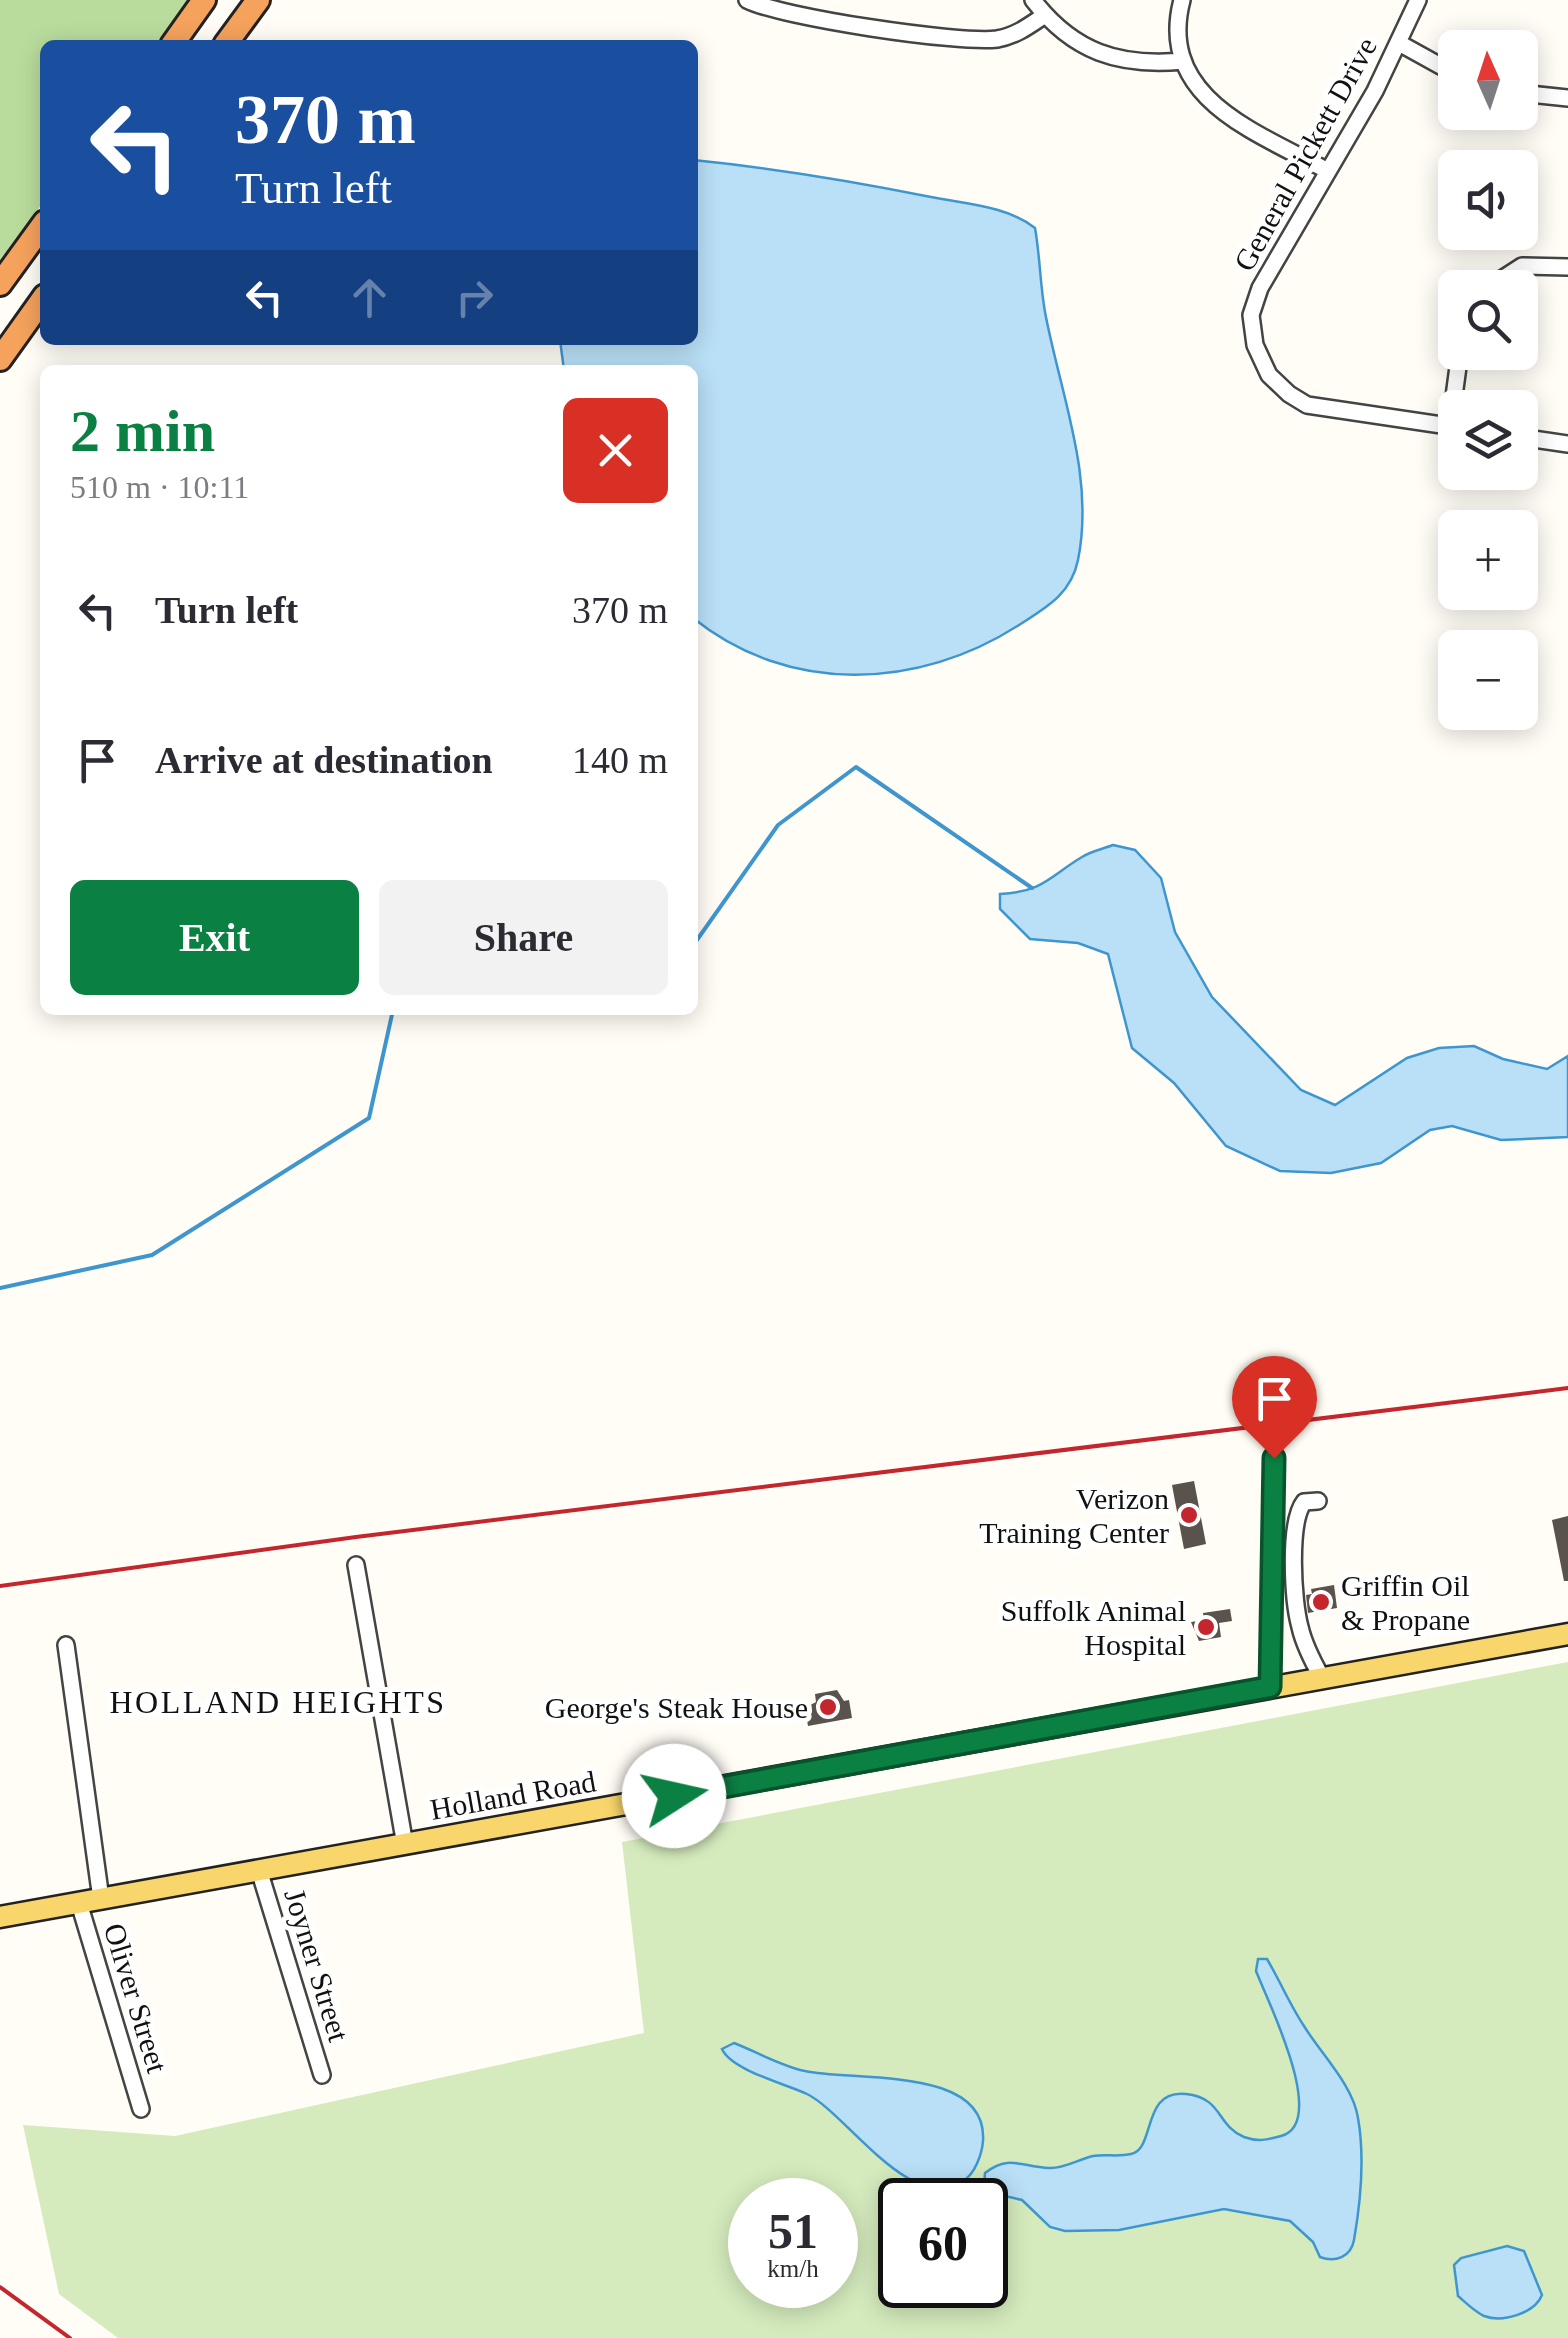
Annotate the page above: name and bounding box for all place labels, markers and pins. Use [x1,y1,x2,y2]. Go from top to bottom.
pin [1232,1356,1317,1459]
place label: Verizon Training Center [979,1482,1169,1549]
marker: Verizon Training Center [1178,1504,1200,1526]
place label: Griffin Oil & Propane [1341,1569,1470,1636]
marker: Griffin Oil & Propane [1310,1591,1332,1613]
place label: Suffolk Animal Hospital [1001,1594,1186,1661]
marker: Suffolk Animal Hospital [1195,1616,1217,1638]
place label: George's Steak House [545,1691,808,1724]
marker: George's Steak House [817,1696,839,1718]

